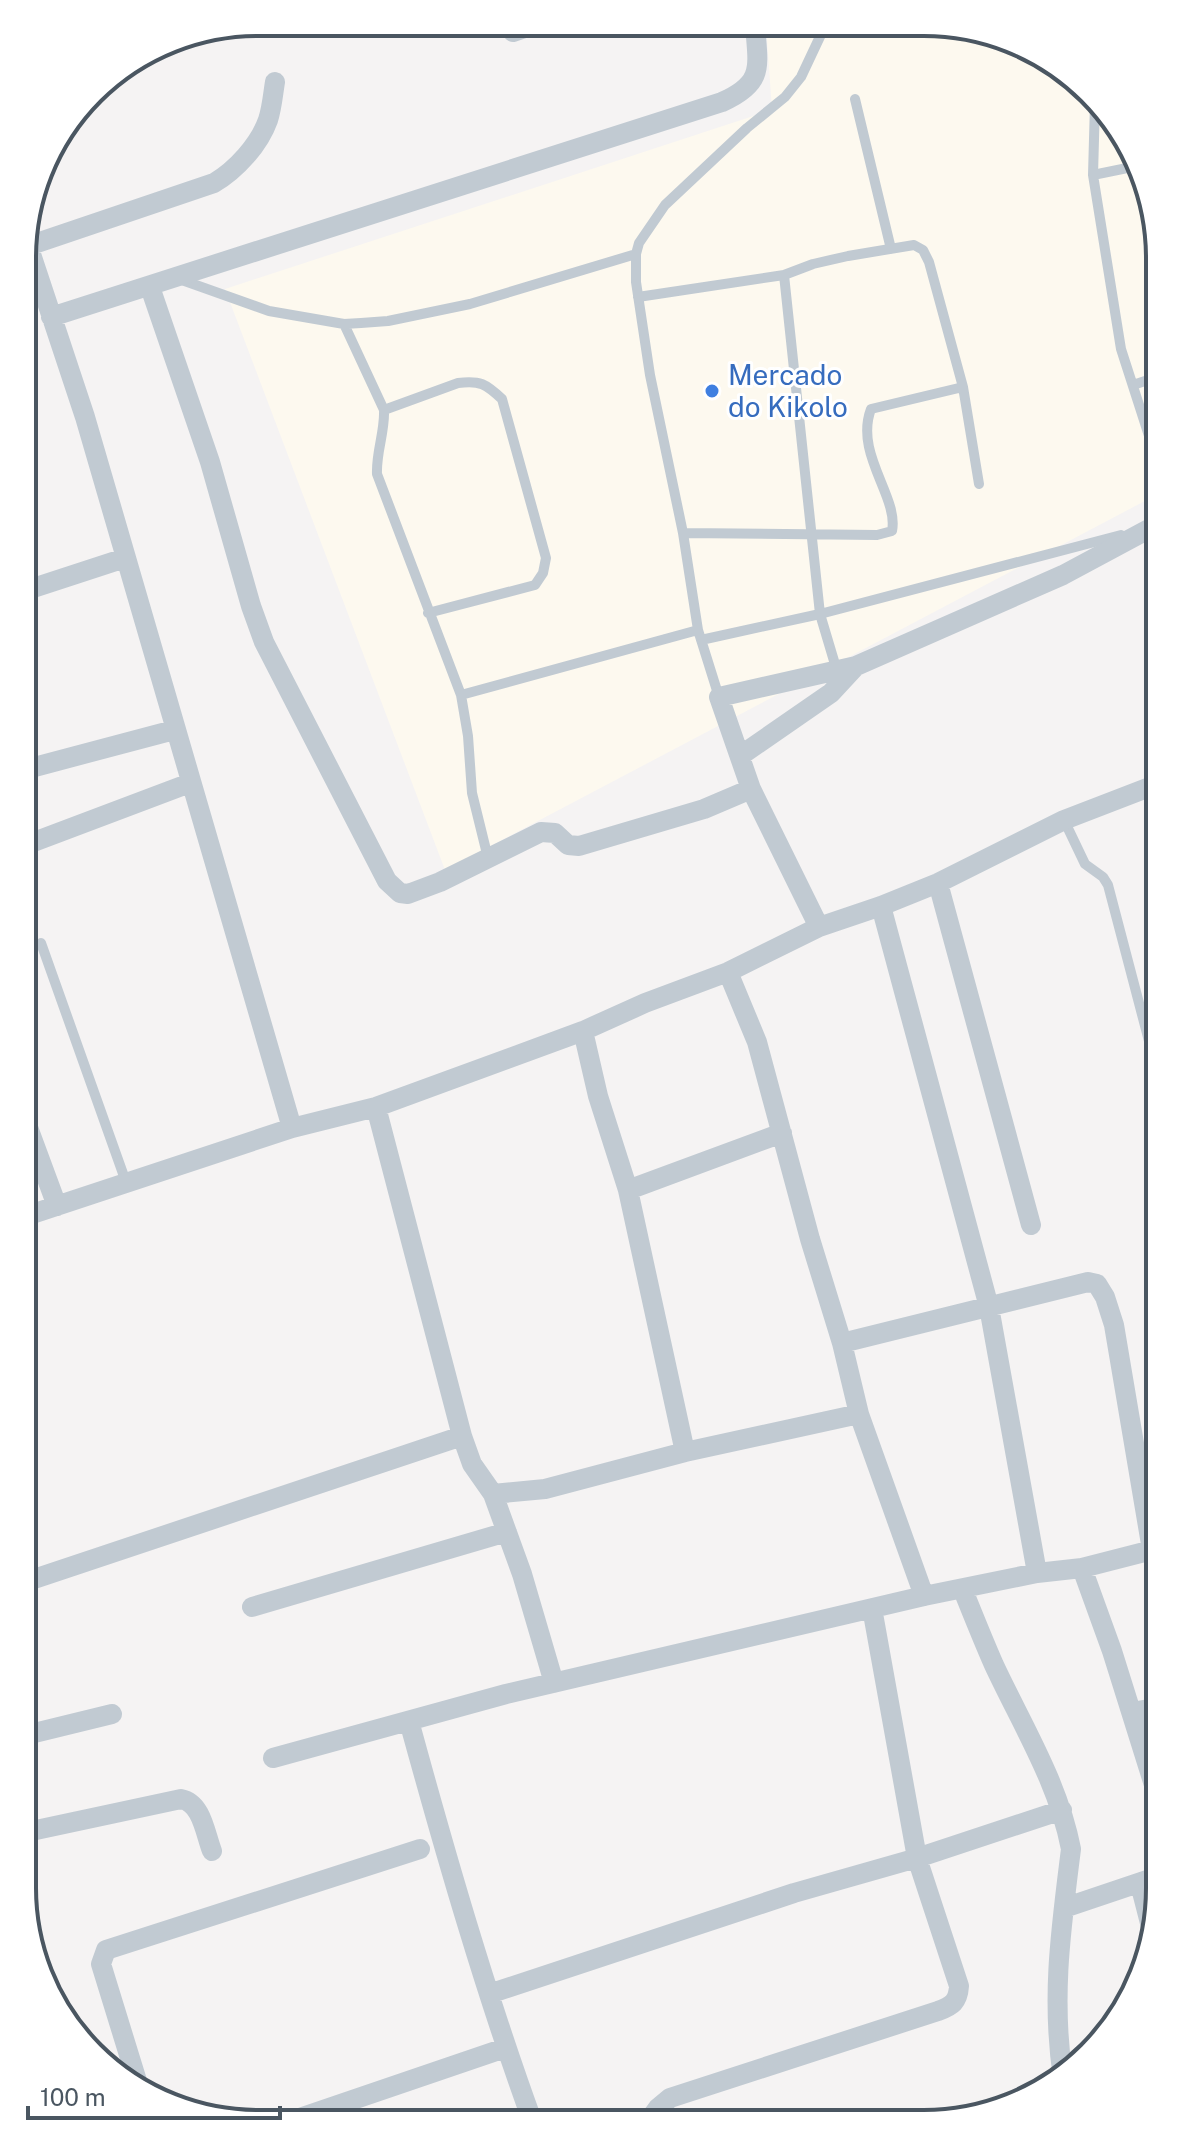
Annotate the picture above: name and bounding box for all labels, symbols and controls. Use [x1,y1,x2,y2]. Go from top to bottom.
place label: Mercado do Kikolo [728,358,848,423]
marker: Mercado do Kikolo [703,382,721,400]
scale bar [28,2070,280,2120]
text: 100 m [40,2083,106,2111]

